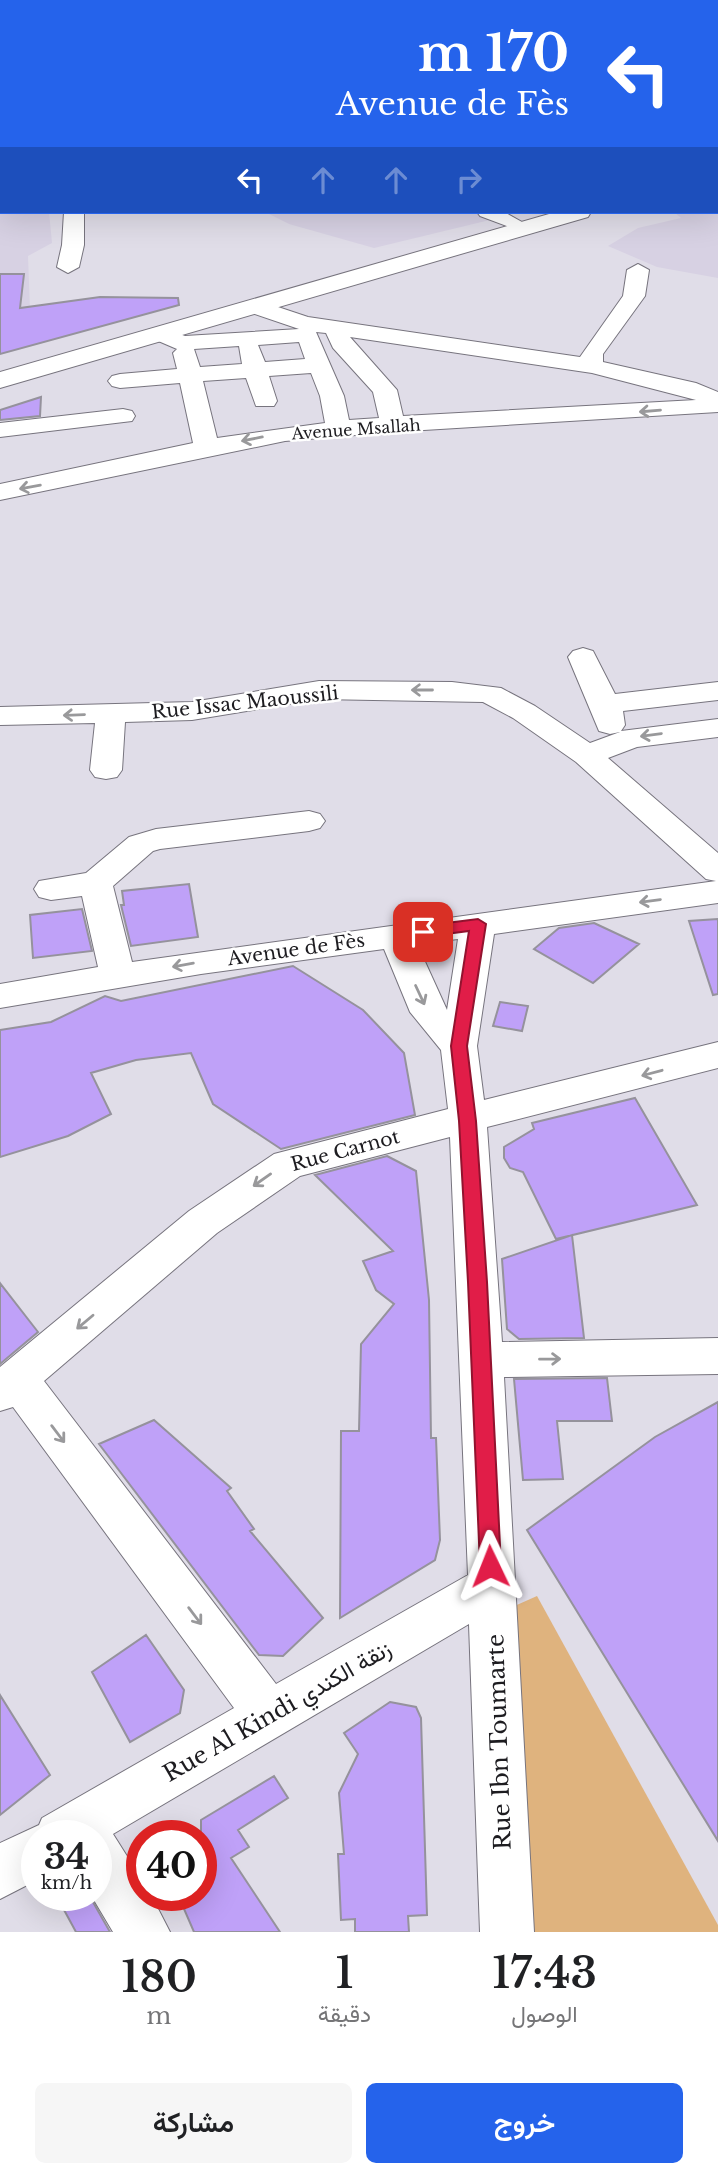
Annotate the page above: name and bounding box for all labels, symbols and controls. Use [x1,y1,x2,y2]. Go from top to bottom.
text: 170 m [418,23,569,84]
icon: left [593,28,684,119]
text: Avenue de Fès [336,84,569,124]
icon: left [231,161,269,199]
icon: ahead [304,161,342,199]
icon: ahead [377,161,415,199]
icon: right [450,161,488,199]
one-way arrow [639,405,662,418]
street label: Avenue Msallah [290,415,421,444]
one-way arrow [241,433,264,447]
one-way arrow [19,481,42,494]
street label: Rue Issac Maoussili [150,681,340,724]
one-way arrow [410,683,433,697]
one-way arrow [62,708,85,721]
one-way arrow [640,728,663,741]
one-way arrow [639,895,662,908]
pin [393,902,453,962]
icon: arrive [404,913,442,951]
street label: Avenue de Fès [225,928,366,971]
one-way arrow [172,959,195,972]
one-way arrow [414,984,427,1005]
one-way arrow [641,1067,664,1080]
street label: Rue Carnot [288,1125,403,1176]
one-way arrow [253,1173,272,1187]
one-way arrow [76,1314,94,1330]
one-way arrow [538,1352,561,1365]
one-way arrow [51,1424,66,1443]
position arrow [453,1529,527,1603]
one-way arrow [188,1606,202,1625]
street label: Rue Ibn Toumarte [481,1633,517,1851]
street label: Rue Al Kindi زنقة الكندي [158,1634,398,1792]
speed limit sign: 40 [126,1820,217,1911]
text: 34 [44,1835,89,1878]
text: km/h [41,1872,92,1894]
text: 1 [335,1947,354,1999]
text: 17:43 [492,1947,597,1999]
text: 180 [121,1951,197,2003]
text: دقيقة [318,2000,371,2028]
text: الوصول [511,2000,578,2028]
text: m [147,2002,171,2030]
button: مشاركة [35,2083,352,2163]
button: خروج [366,2083,683,2163]

